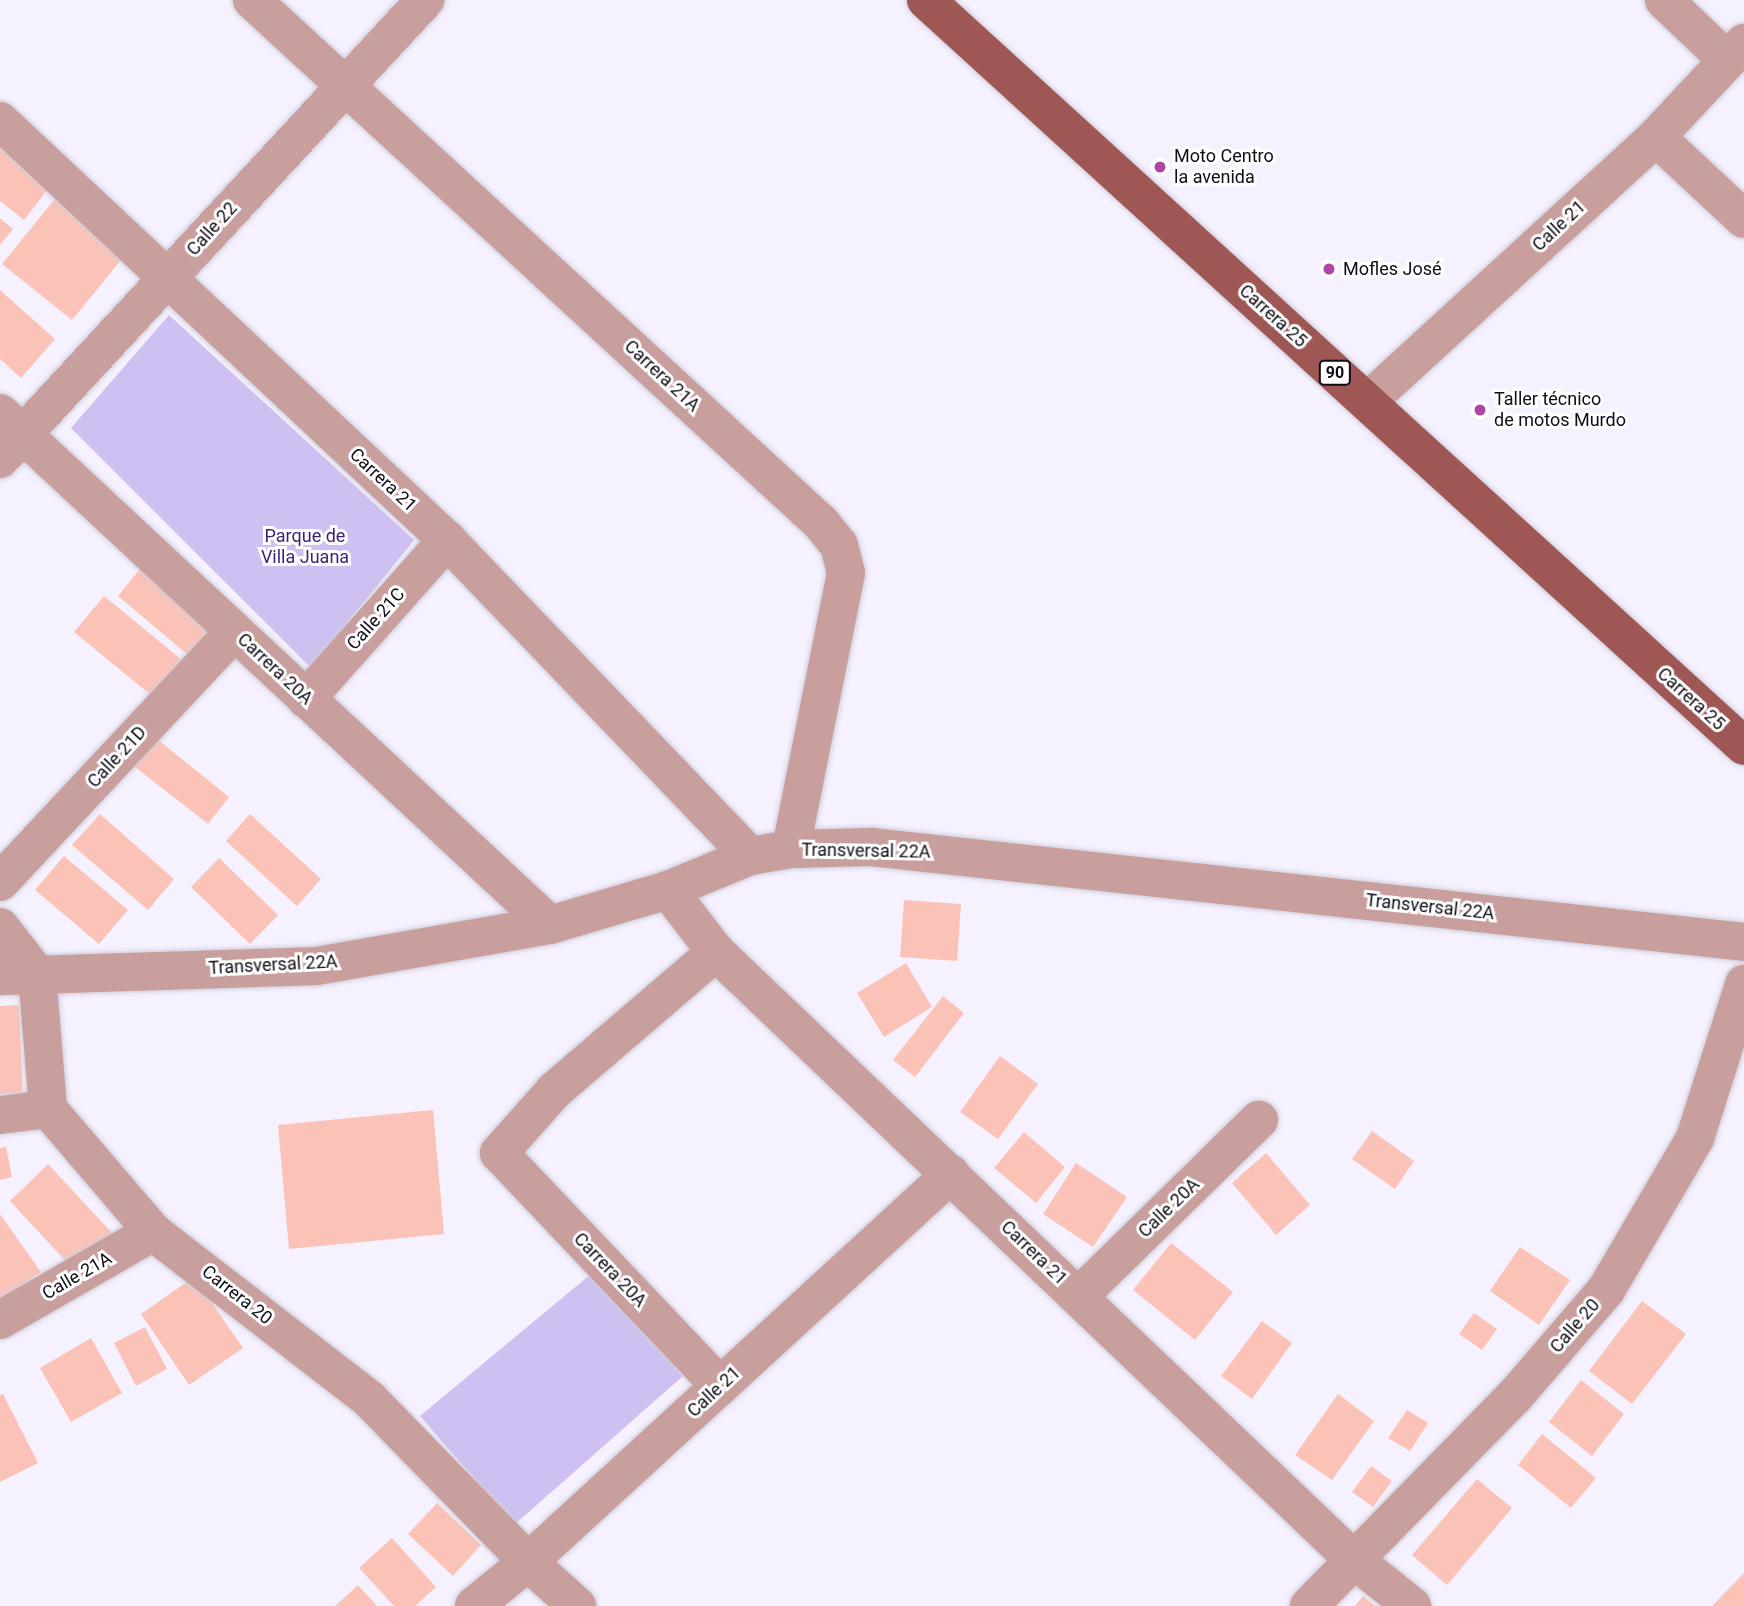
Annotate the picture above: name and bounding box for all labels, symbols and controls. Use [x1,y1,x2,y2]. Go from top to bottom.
place label: Moto Centro la avenida [1174,146,1274,188]
marker: Moto Centro la avenida [1152,159,1168,175]
street label: Calle 21 [1528,196,1590,256]
street label: Calle 22 [182,198,242,260]
place label: Mofles José [1343,258,1442,280]
marker: Mofles José [1321,261,1337,277]
street label: Carrera 25 [1235,280,1311,352]
street label: Carrera 21A [620,336,704,416]
road number: 90 [1318,360,1352,386]
place label: Taller técnico de motos Murdo [1494,389,1626,432]
marker: Taller técnico de motos Murdo [1472,402,1488,418]
street label: Carrera 21 [345,444,421,516]
park label: Parque de Villa Juana [261,526,349,568]
street label: Calle 21C [342,583,410,655]
street label: Carrera 20A [233,629,317,709]
street label: Carrera 25 [1653,663,1729,735]
street label: Calle 21D [83,722,151,792]
street label: Transversal 22A [801,839,931,863]
street label: Transversal 22A [1365,890,1495,924]
street label: Transversal 22A [208,951,338,979]
street label: Calle 20A [1134,1174,1204,1242]
street label: Carrera 21 [997,1216,1071,1290]
street label: Carrera 20A [569,1228,651,1312]
street label: Calle 21A [39,1248,115,1304]
street label: Carrera 20 [198,1261,276,1329]
street label: Calle 20 [1546,1295,1604,1357]
street label: Calle 21 [683,1362,745,1422]

